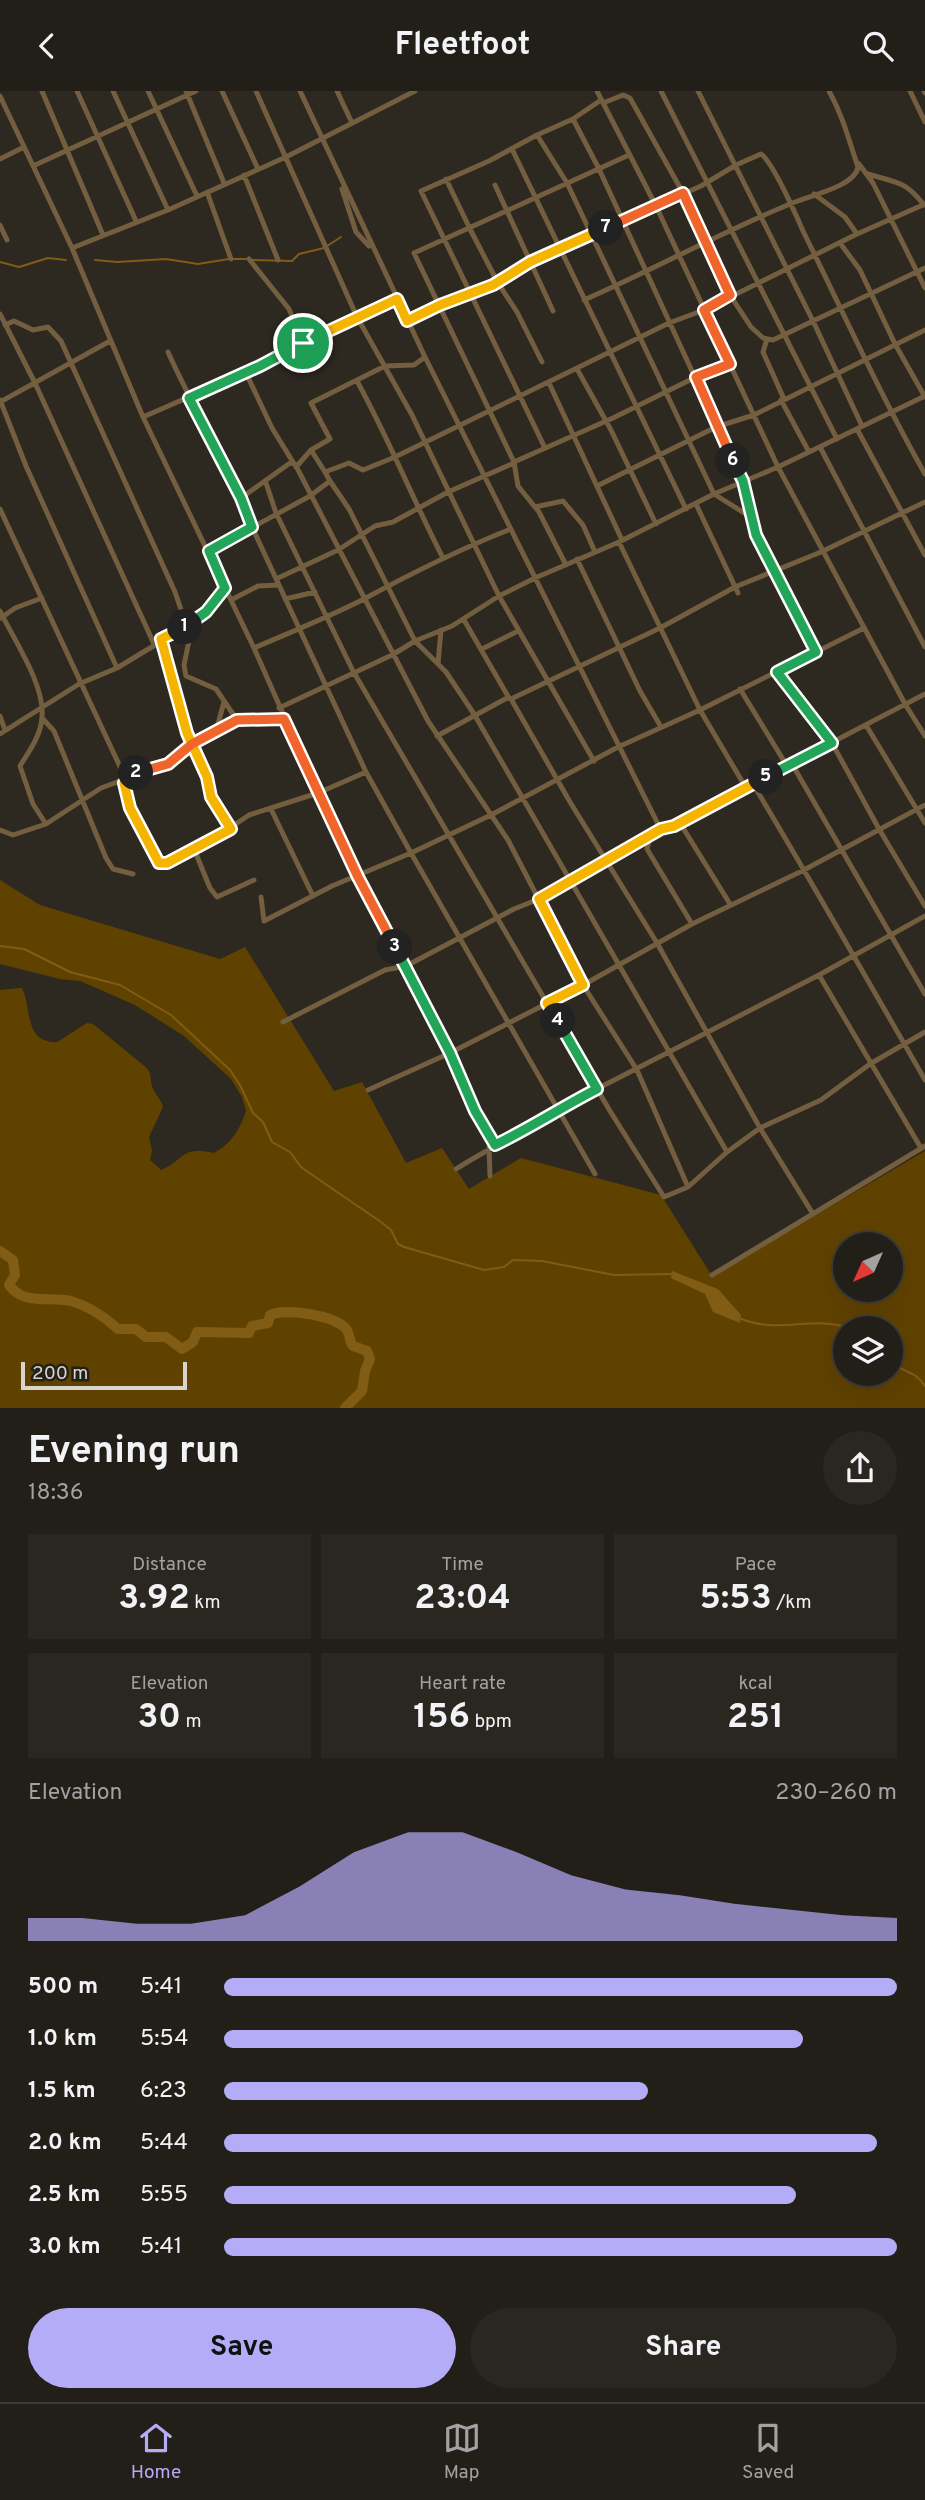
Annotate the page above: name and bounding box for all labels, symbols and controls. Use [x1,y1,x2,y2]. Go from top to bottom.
text: Fleetfoot [395,26,530,66]
icon: back [28,27,66,65]
icon: search [859,27,897,65]
pin: 7 [588,211,624,245]
text: 7 [600,215,611,239]
pin [273,313,333,373]
icon: arrive [284,324,322,362]
pin: 6 [716,443,750,479]
text: 6 [727,448,738,472]
pin: 1 [168,609,202,645]
text: 1 [181,614,188,638]
pin: 2 [118,755,154,791]
pin: 5 [748,759,784,795]
text: 2 [130,760,141,784]
text: 5 [760,764,771,788]
pin: 3 [378,929,412,965]
text: 3 [389,934,400,958]
pin: 4 [540,1003,576,1039]
text: 4 [551,1008,564,1032]
north arrow [833,1232,903,1302]
map controls [833,1232,903,1386]
button: layers [833,1316,903,1386]
scale bar [21,1359,187,1391]
text: 200 m [32,1362,88,1386]
text: Evening run [28,1428,240,1477]
button: share [823,1431,897,1505]
text: 18:36 [28,1479,83,1508]
text: Distance [132,1553,207,1577]
text: Time [441,1553,484,1577]
text: Pace [735,1553,776,1577]
text: 3.92 [118,1577,190,1621]
text: 23:04 [414,1577,511,1621]
text: 5:53 [699,1577,772,1621]
text: km [190,1591,221,1615]
text: /km [772,1591,812,1615]
text: Elevation [130,1672,209,1696]
text: Heart rate [419,1672,506,1696]
text: kcal [739,1672,772,1696]
text: 30 [137,1696,181,1740]
text: 156 [413,1696,470,1740]
text: 251 [727,1696,784,1740]
text: m [181,1710,202,1734]
text: bpm [470,1710,512,1734]
text: Elevation [28,1779,123,1808]
text: 230–260 m [775,1779,897,1808]
text: 500 m [28,1973,98,2002]
text: 5:41 [140,1973,182,2002]
text: 1.0 km [28,2025,97,2054]
text: 5:54 [140,2025,188,2054]
text: 1.5 km [28,2077,96,2106]
text: 6:23 [140,2077,187,2106]
text: 2.0 km [28,2129,102,2158]
text: 5:44 [140,2129,188,2158]
text: 2.5 km [28,2181,101,2210]
text: 5:55 [140,2181,188,2210]
text: 3.0 km [28,2233,101,2262]
text: 5:41 [140,2233,182,2262]
button: Save [28,2308,456,2388]
button: Share [470,2308,897,2388]
tab: Home [131,2419,181,2485]
tab: Map [443,2419,481,2485]
tab: Saved [742,2419,794,2485]

